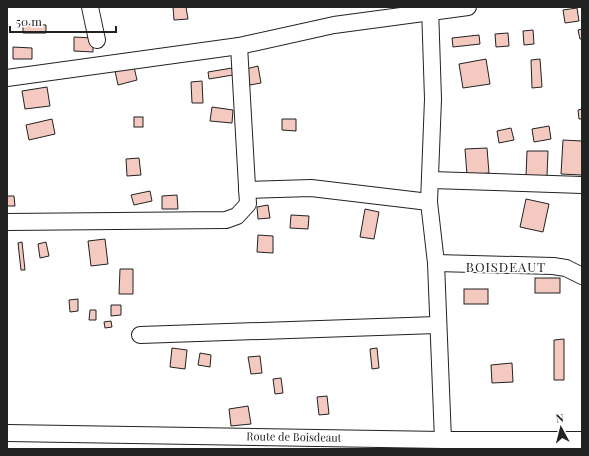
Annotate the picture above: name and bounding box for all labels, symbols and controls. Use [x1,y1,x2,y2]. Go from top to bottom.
scale bar [10,8,116,34]
text: 50 m [16,13,42,29]
district label: BOISDEAUT [466,258,546,275]
north arrow [541,408,581,448]
text: N [555,410,565,426]
street label: Route de Boisdeaut [246,428,342,445]

